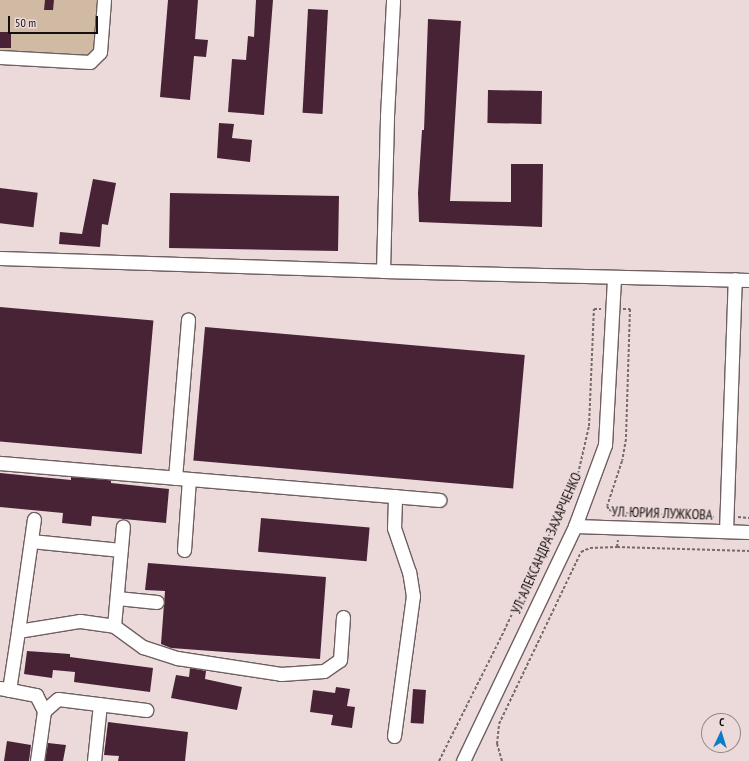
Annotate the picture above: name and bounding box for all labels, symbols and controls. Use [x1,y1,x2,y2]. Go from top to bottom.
scale bar [10,8,100,34]
text: 50 m [15,15,36,30]
street label: УЛ. АЛЕКСАНДРА ЗАХАРЧЕНКО [507,469,585,617]
street label: УЛ. ЮРИЯ ЛУЖКОВА [611,503,713,523]
north arrow [701,713,741,753]
text: С [719,715,725,729]

